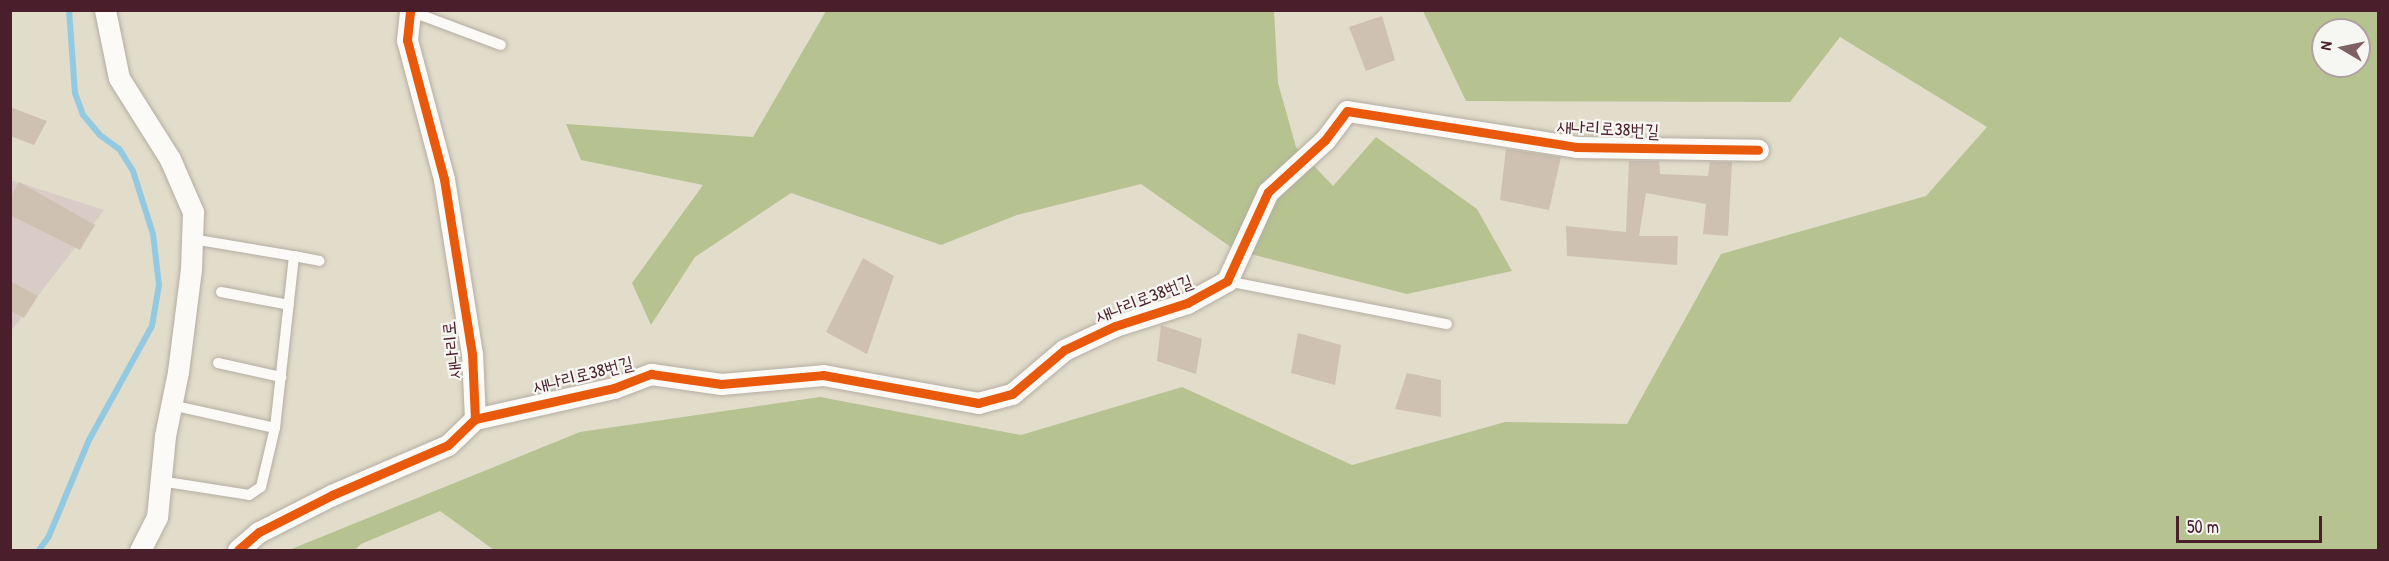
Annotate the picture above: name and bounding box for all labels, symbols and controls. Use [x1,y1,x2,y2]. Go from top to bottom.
north arrow [2311,18,2371,78]
text: N [2314,40,2337,51]
street label: 새나리로38번길 [1556,116,1660,142]
street label: 새나리로38번길 [1092,271,1196,327]
street label: 새나리로 [438,320,466,380]
street label: 새나리로38번길 [531,352,635,398]
scale bar [2179,504,2324,542]
text: 50 m [2187,514,2219,539]

